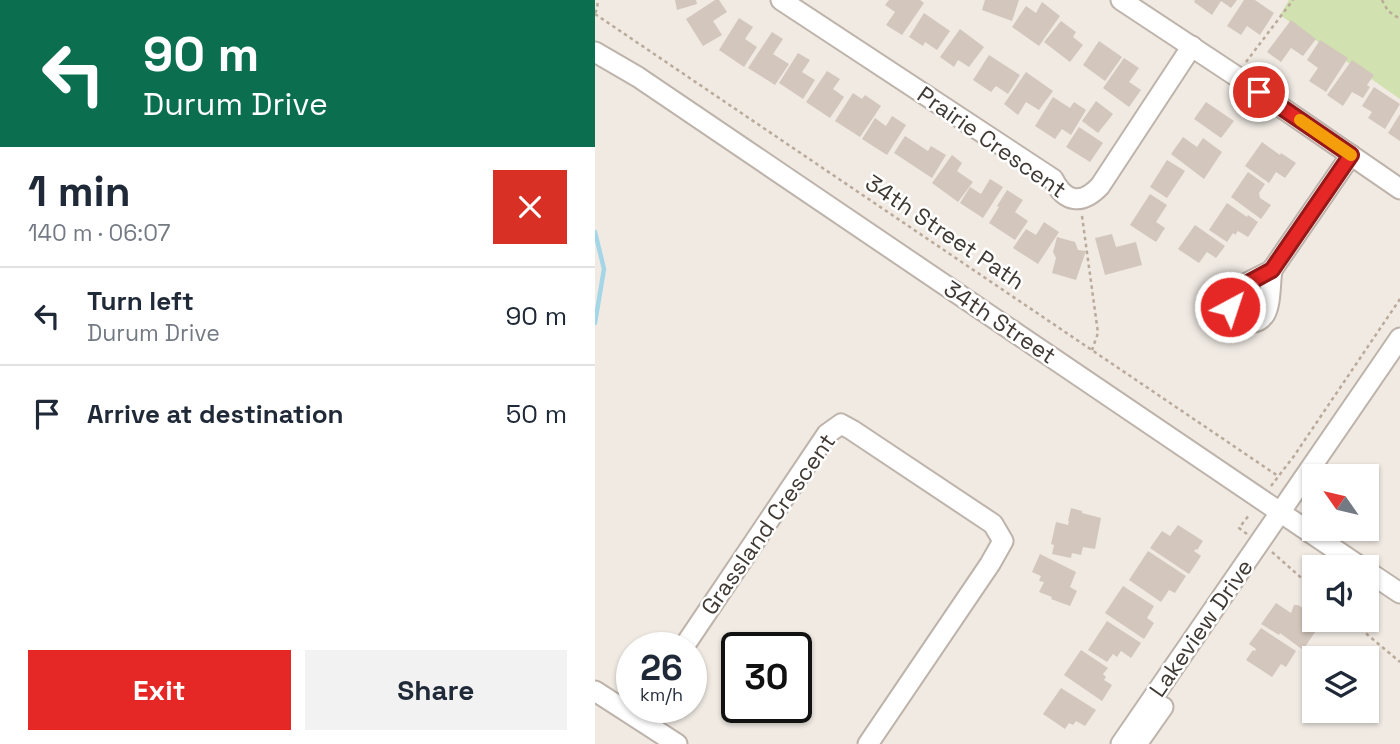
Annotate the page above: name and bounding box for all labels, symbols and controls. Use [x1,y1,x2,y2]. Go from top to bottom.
text: 90 m [143,23,259,85]
icon: left [28,28,119,119]
pin [1229,62,1289,122]
icon: arrive [1240,73,1278,111]
street label: Prairie Crescent [912,79,1072,205]
text: Durum Drive [143,84,328,124]
text: 1 min [28,165,131,218]
street label: 34th Street Path [860,168,1030,296]
button: close [493,170,567,244]
text: 140 m · 06:07 [28,218,171,248]
position arrow [1193,270,1267,344]
street label: 34th Street [938,273,1062,371]
text: Turn left [87,284,194,318]
icon: left [28,297,66,335]
text: 90 m [505,299,567,333]
text: Durum Drive [87,318,220,348]
icon: arrive [28,395,66,433]
text: Arrive at destination [87,397,344,431]
text: 50 m [506,397,567,431]
street label: Grassland Crescent [694,427,842,621]
north arrow [1302,464,1379,541]
map controls [1302,464,1379,723]
street label: Lakeview Drive [1142,553,1260,703]
button: sound [1302,555,1379,632]
speed limit sign: 30 [721,632,812,723]
text: 26 [640,646,683,690]
button: layers [1302,646,1379,723]
button: Exit [28,650,291,730]
button: Share [305,650,567,730]
text: km/h [640,683,683,706]

